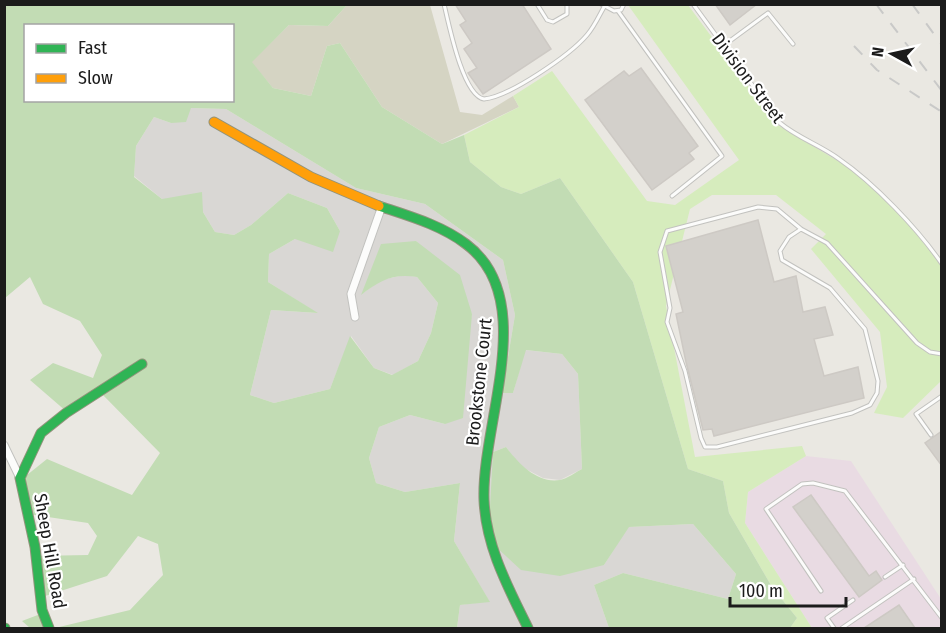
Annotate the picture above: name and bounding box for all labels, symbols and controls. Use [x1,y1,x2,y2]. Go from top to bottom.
legend [24,24,234,102]
north arrow [862,24,922,84]
street label: Division Street [707,29,789,128]
text: Fast [78,37,107,59]
text: N [868,46,888,58]
text: Slow [78,67,113,89]
street label: Brookstone Court [461,317,497,447]
street label: Sheep Hill Road [29,492,71,610]
scale bar [730,570,846,608]
text: 100 m [739,580,783,602]

